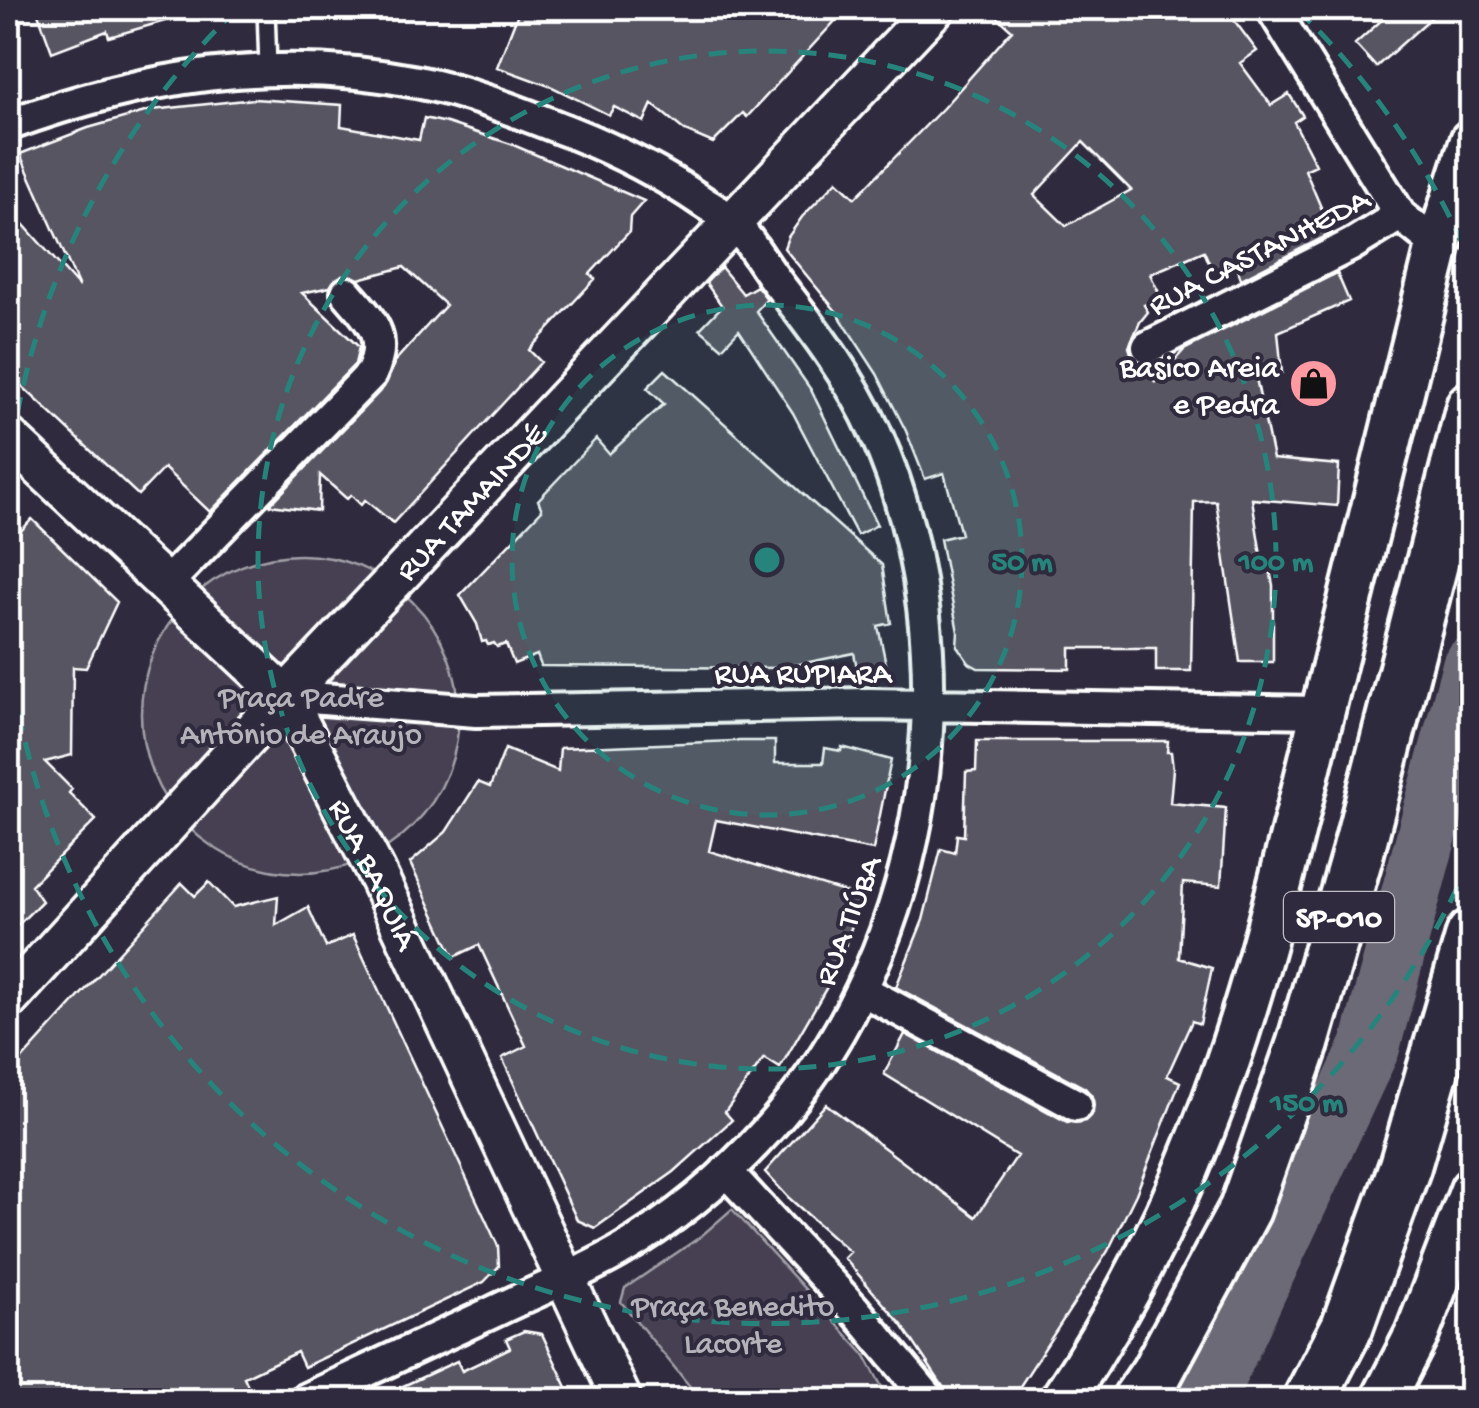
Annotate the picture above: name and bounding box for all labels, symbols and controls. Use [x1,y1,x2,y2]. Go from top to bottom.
street label: RUA CASTANHEDA [1143,181,1379,326]
place label: Basico Areia e Pedra [1119,351,1280,426]
shop icon: Basico Areia e Pedra [1288,357,1340,409]
street label: RUA TAMAINDÉ [390,416,558,591]
centre of rings [749,542,785,578]
text: 50 m [991,547,1053,582]
text: 100 m [1238,547,1314,582]
street label: RUA RUPIARA [715,657,894,695]
park label: Praça Padre Antônio de Araujo [180,681,422,756]
street label: RUA BAQUIÁ [317,794,424,959]
street label: RUA TIÚBA [809,850,893,992]
road number: SP-010 [1284,892,1394,942]
text: 150 m [1269,1088,1344,1123]
park label: Praça Benedito Lacorte [631,1290,834,1365]

